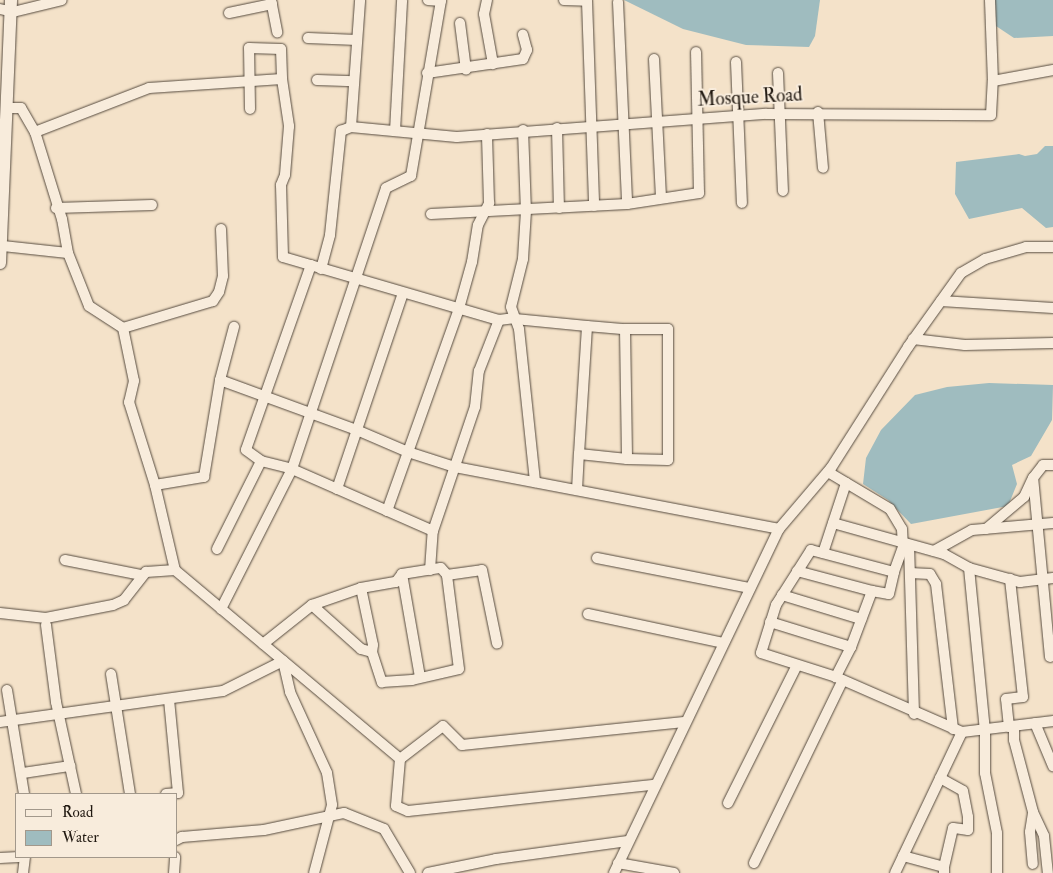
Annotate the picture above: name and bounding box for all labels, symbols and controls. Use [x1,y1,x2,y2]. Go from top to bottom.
street label: Mosque Road [697,84,803,112]
legend [15,793,178,858]
text: Road [62,803,93,822]
text: Water [62,828,99,847]

